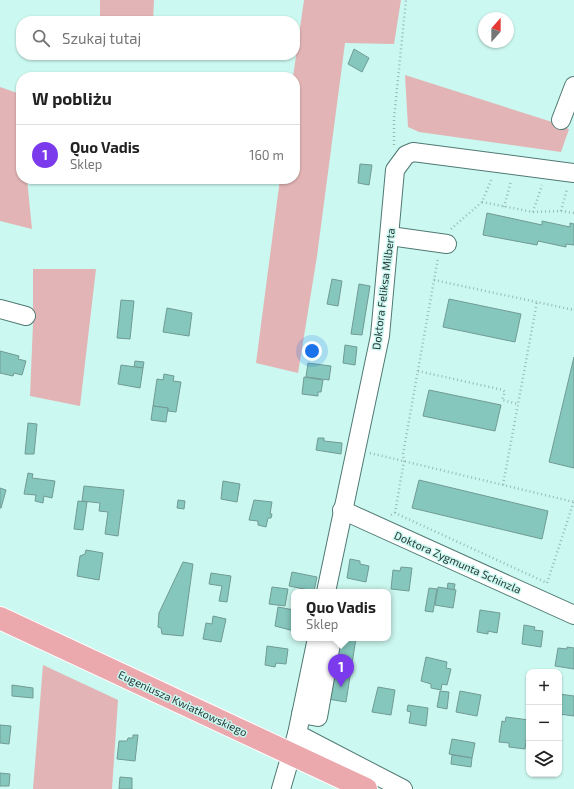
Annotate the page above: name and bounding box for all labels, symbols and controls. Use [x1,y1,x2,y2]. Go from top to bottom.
north arrow [478,12,514,48]
search box [16,16,300,60]
icon: search [30,27,52,49]
text: Szukaj tutaj [62,29,141,47]
text: W pobliżu [32,88,112,108]
text: Quo Vadis [70,138,140,156]
text: 1 [42,147,48,163]
text: 160 m [249,147,284,163]
text: Sklep [70,156,102,172]
street label: Doktora Feliksa Milberta [369,228,397,350]
your location [302,341,322,361]
street label: Doktora Zygmunta Schinzla [393,528,523,596]
popup [291,589,391,641]
text: Quo Vadis [306,598,376,616]
text: Sklep [306,616,338,632]
pin: 1 [328,654,354,687]
street label: Eugeniusza Kwiatkowskiego [117,667,249,739]
map controls [526,669,562,777]
button: + [526,669,562,705]
button: − [526,705,562,741]
button: layers [526,741,562,777]

